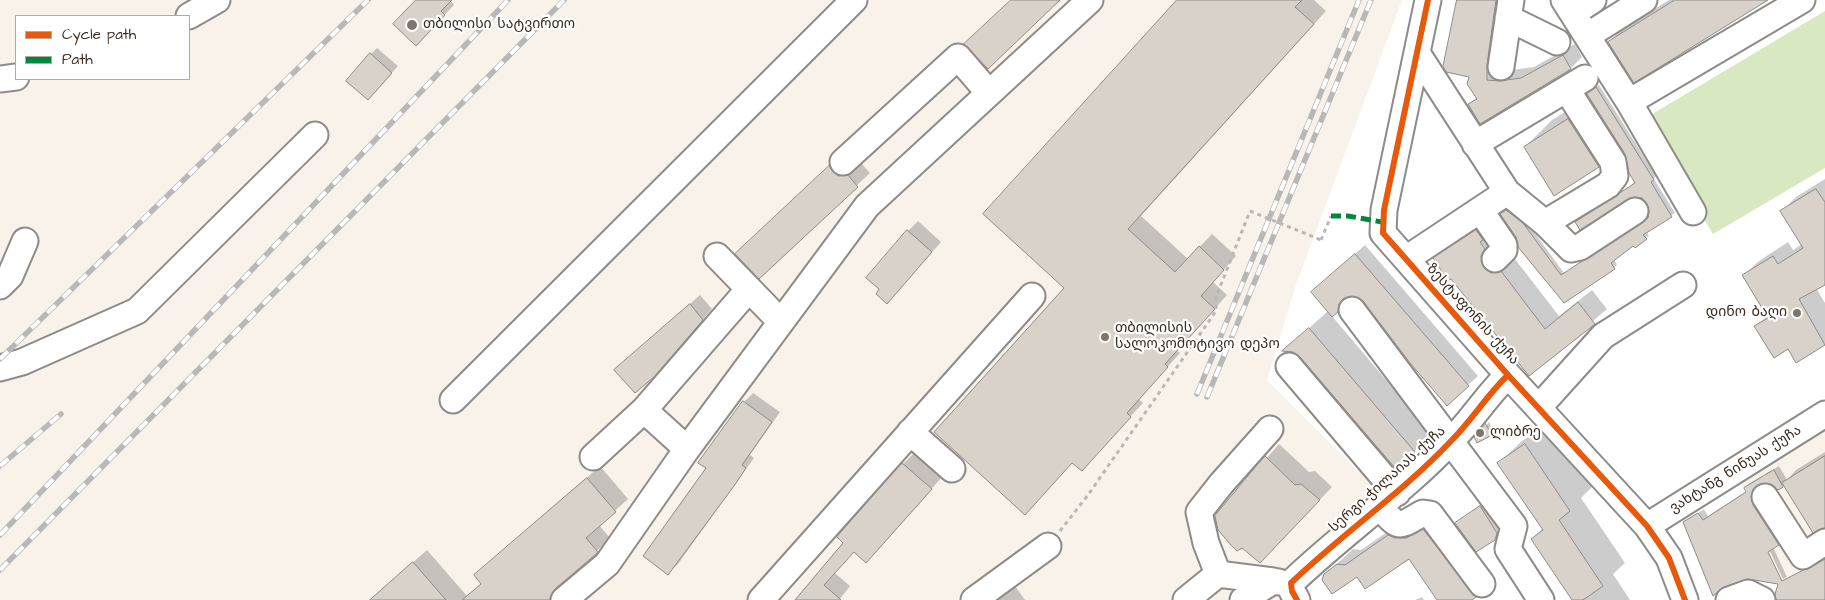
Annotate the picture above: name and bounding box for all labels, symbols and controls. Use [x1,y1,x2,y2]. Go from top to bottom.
legend [15,15,190,80]
place label: თბილისი სატვირთო [423,17,575,33]
marker: თბილისი სატვირთო [405,18,419,32]
text: Cycle path [62,24,136,45]
text: Path [62,49,93,70]
street label: ზესტაფონის ქუჩა [1422,261,1522,369]
place label: დინო ბაღი [1706,305,1787,321]
marker: დინო ბაღი [1791,307,1803,319]
place label: თბილისის სალოკომოტივო დეპო [1115,321,1280,354]
marker: თბილისის სალოკომოტივო დეპო [1099,331,1111,343]
street label: სერგი ჭილაიას ქუჩა [1326,423,1450,537]
street label: ვახტანგ ნინუას ქუჩა [1667,423,1805,517]
place label: ლიბრე [1490,425,1541,441]
marker: ლიბრე [1474,427,1486,439]

